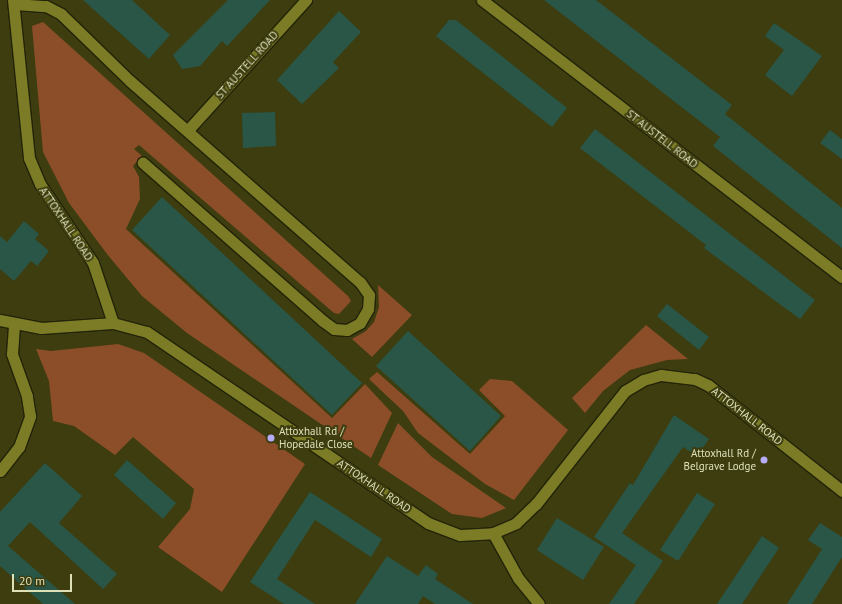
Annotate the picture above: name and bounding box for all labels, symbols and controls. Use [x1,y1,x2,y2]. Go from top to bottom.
street label: ST AUSTELL ROAD [213,28,281,102]
street label: ST AUSTELL ROAD [623,107,701,171]
street label: ATTOXHALL ROAD [36,184,96,264]
street label: ATTOXHALL ROAD [709,384,785,448]
place label: Attoxhall Rd / Hopedale Close [279,425,353,451]
marker: Attoxhall Rd / Hopedale Close [266,433,276,443]
place label: Attoxhall Rd / Belgrave Lodge [684,447,756,473]
marker: Attoxhall Rd / Belgrave Lodge [759,455,769,465]
street label: ATTOXHALL ROAD [334,456,414,516]
scale bar [14,566,74,592]
text: 20 m [19,573,45,588]

